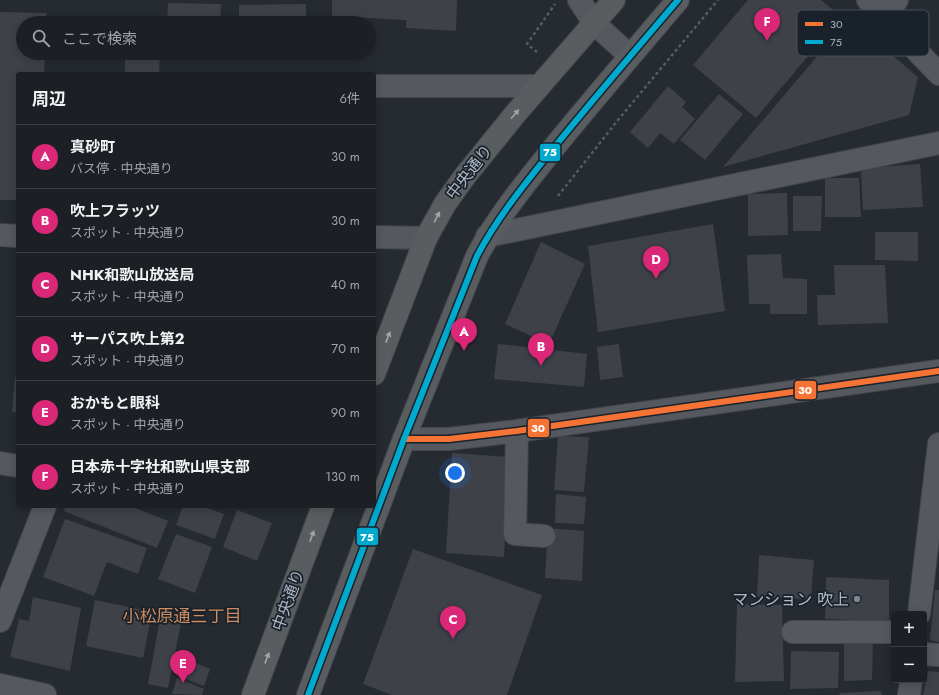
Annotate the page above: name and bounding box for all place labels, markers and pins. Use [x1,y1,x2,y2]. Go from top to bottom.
pin: F [754,8,780,41]
pin: D [643,246,669,279]
pin: A [451,318,477,351]
pin: B [528,333,554,366]
place label: マンション 吹上 [732,588,849,611]
marker: マンション 吹上 [852,594,862,604]
pin: C [440,606,466,639]
pin: E [170,650,196,683]

